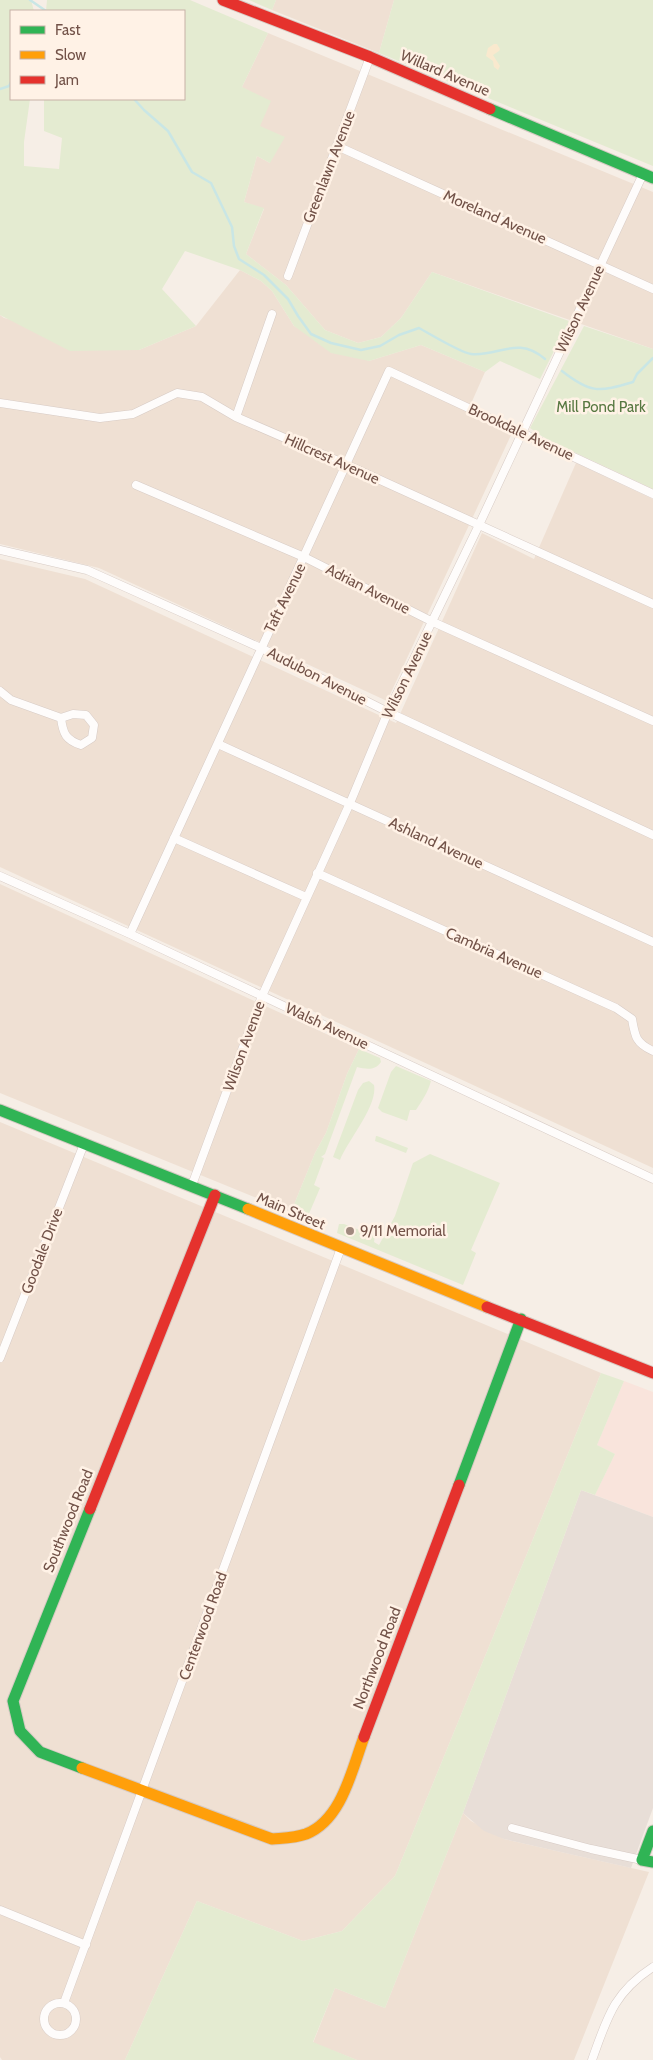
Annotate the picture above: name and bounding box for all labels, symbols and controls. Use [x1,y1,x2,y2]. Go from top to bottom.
legend [10,10,185,100]
text: Fast [55,21,80,39]
text: Slow [55,46,86,64]
street label: Willard Avenue [398,46,493,100]
text: Jam [54,71,79,89]
street label: Greenlawn Avenue [299,108,359,226]
street label: Moreland Avenue [441,186,550,248]
street label: Wilson Avenue [552,262,608,356]
park label: Mill Pond Park [556,398,646,416]
street label: Brookdale Avenue [466,400,577,464]
street label: Hillcrest Avenue [282,430,382,488]
street label: Taft Avenue [260,560,310,636]
street label: Adrian Avenue [323,560,413,618]
street label: Wilson Avenue [378,628,436,721]
street label: Audubon Avenue [264,643,370,709]
street label: Ashland Avenue [386,813,486,873]
street label: Cambria Avenue [443,924,545,982]
street label: Wilson Avenue [219,998,269,1094]
street label: Walsh Avenue [283,999,372,1053]
street label: Main Street [254,1188,328,1234]
street label: Goodale Drive [17,1205,67,1296]
place label: 9/11 Memorial [360,1222,446,1240]
marker: 9/11 Memorial [344,1225,356,1237]
street label: Southwood Road [39,1467,97,1575]
street label: Centerwood Road [175,1569,231,1683]
street label: Northwood Road [349,1604,405,1712]

